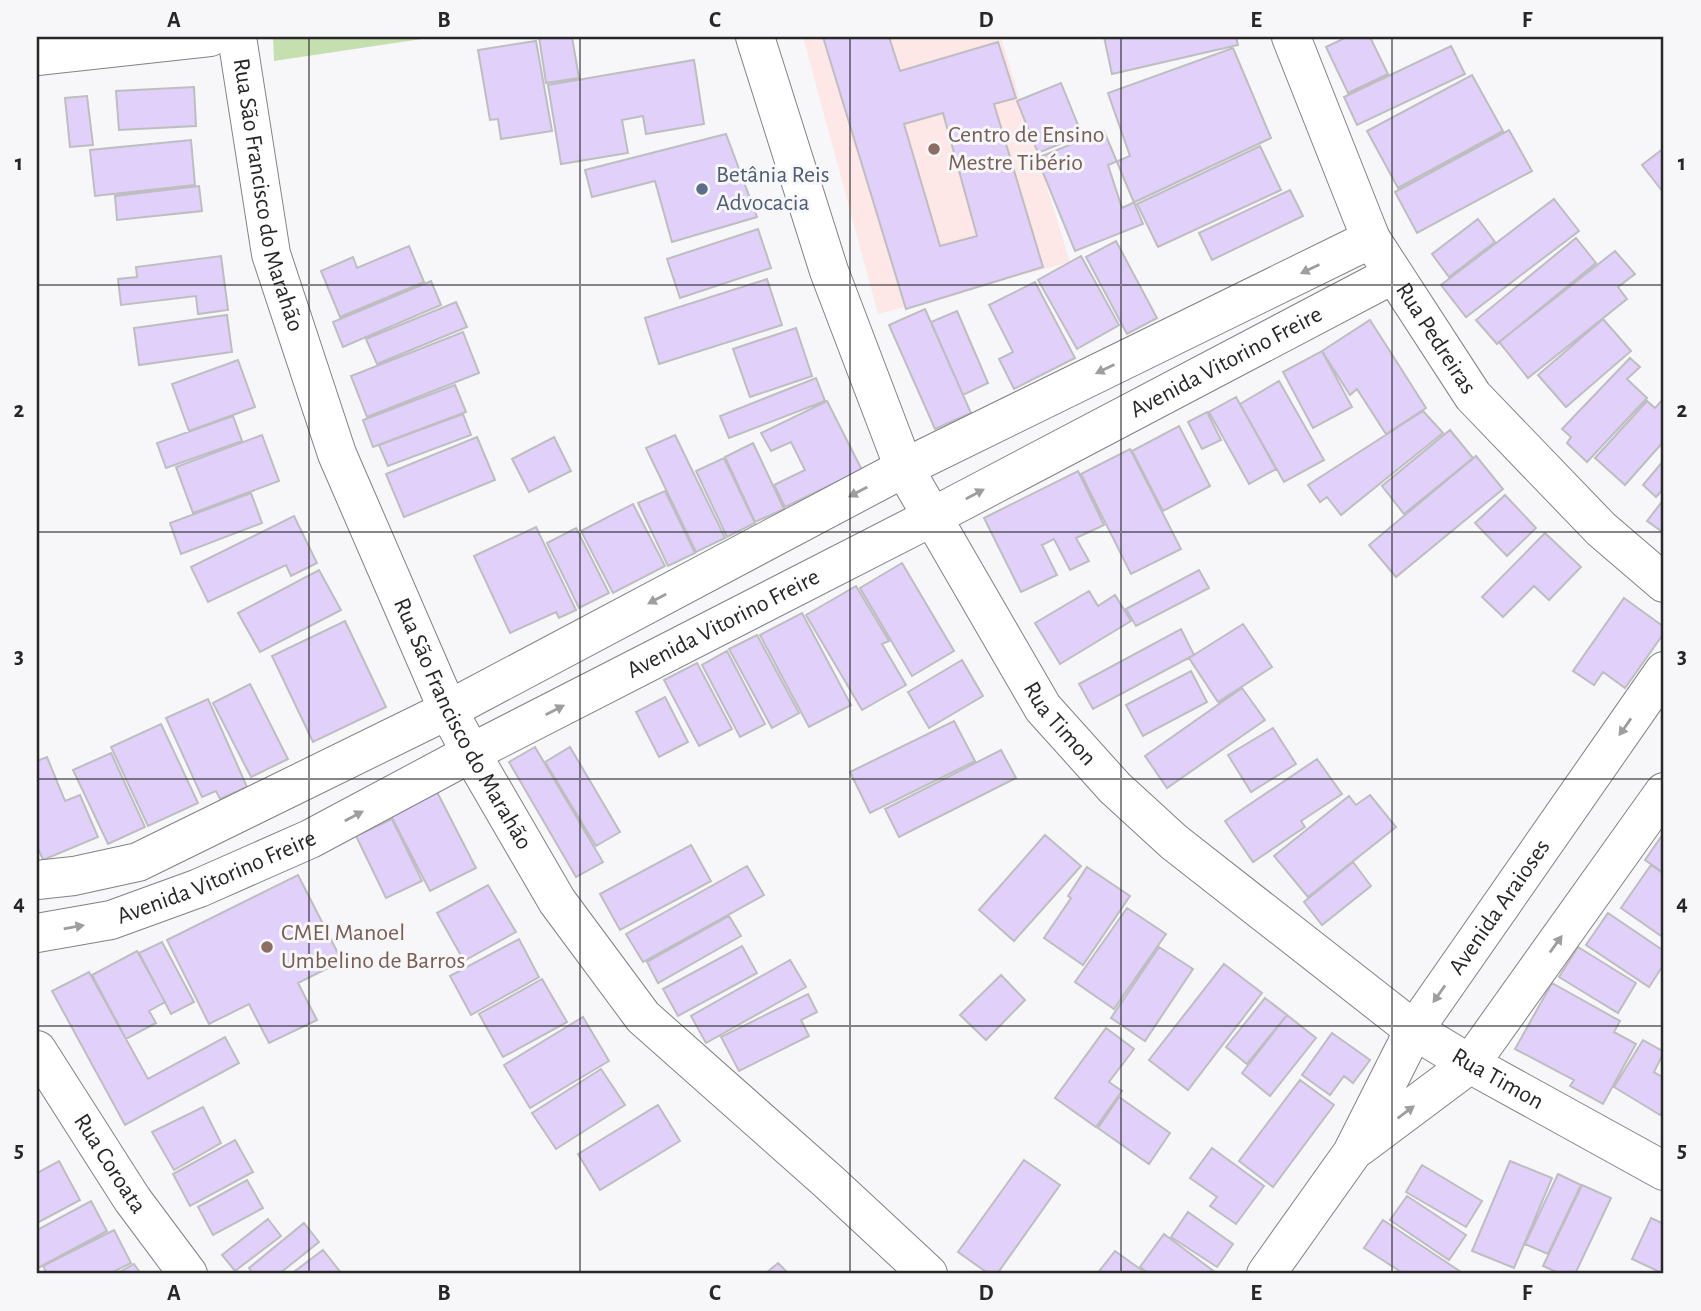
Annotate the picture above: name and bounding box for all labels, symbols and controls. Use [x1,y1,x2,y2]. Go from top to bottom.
text: A [167,9,181,32]
text: B [437,9,451,32]
text: C [709,9,721,32]
text: D [978,9,994,32]
text: E [1250,9,1262,32]
text: F [1522,9,1533,32]
street label: Rua São Francisco do Marahão [228,56,308,334]
place label: Centro de Ensino Mestre Tibério [948,123,1105,175]
marker: Centro de Ensino Mestre Tibério [926,141,942,157]
text: 1 [15,152,23,175]
text: 1 [1678,152,1686,175]
place label: Betânia Reis Advocacia [716,163,830,215]
marker: Betânia Reis Advocacia [694,181,710,197]
one-way arrow [1300,263,1320,275]
street label: Rua Pedreiras [1391,279,1480,398]
street label: Avenida Vitorino Freire [1126,302,1326,422]
one-way arrow [1095,364,1115,375]
text: 2 [14,399,25,422]
text: 2 [1677,399,1688,422]
one-way arrow [848,487,868,498]
one-way arrow [965,488,985,500]
street label: Avenida Vitorino Freire [623,565,823,683]
street label: Rua São Francisco do Marahão [389,594,536,854]
one-way arrow [647,594,667,605]
text: 3 [14,645,24,668]
text: 3 [1677,645,1687,668]
street label: Rua Timon [1019,678,1101,770]
one-way arrow [545,704,565,716]
one-way arrow [1618,718,1632,736]
one-way arrow [344,810,364,822]
street label: Avenida Vitorino Freire [114,826,320,929]
street label: Avenida Araioses [1444,835,1555,979]
text: 4 [13,892,25,915]
text: 4 [1676,892,1688,915]
one-way arrow [63,921,85,932]
place label: CMEI Manoel Umbelino de Barros [281,921,465,973]
one-way arrow [1549,935,1563,953]
marker: CMEI Manoel Umbelino de Barros [259,939,275,955]
one-way arrow [1432,985,1446,1003]
street label: Rua Timon [1448,1044,1547,1114]
one-way arrow [1397,1105,1415,1119]
street label: Rua Coroata [69,1110,150,1218]
text: 5 [14,1139,24,1162]
text: 5 [1677,1139,1687,1162]
text: A [167,1282,181,1305]
text: B [437,1282,451,1305]
text: C [709,1282,721,1305]
text: D [978,1282,994,1305]
text: E [1250,1282,1262,1305]
text: F [1522,1282,1533,1305]

